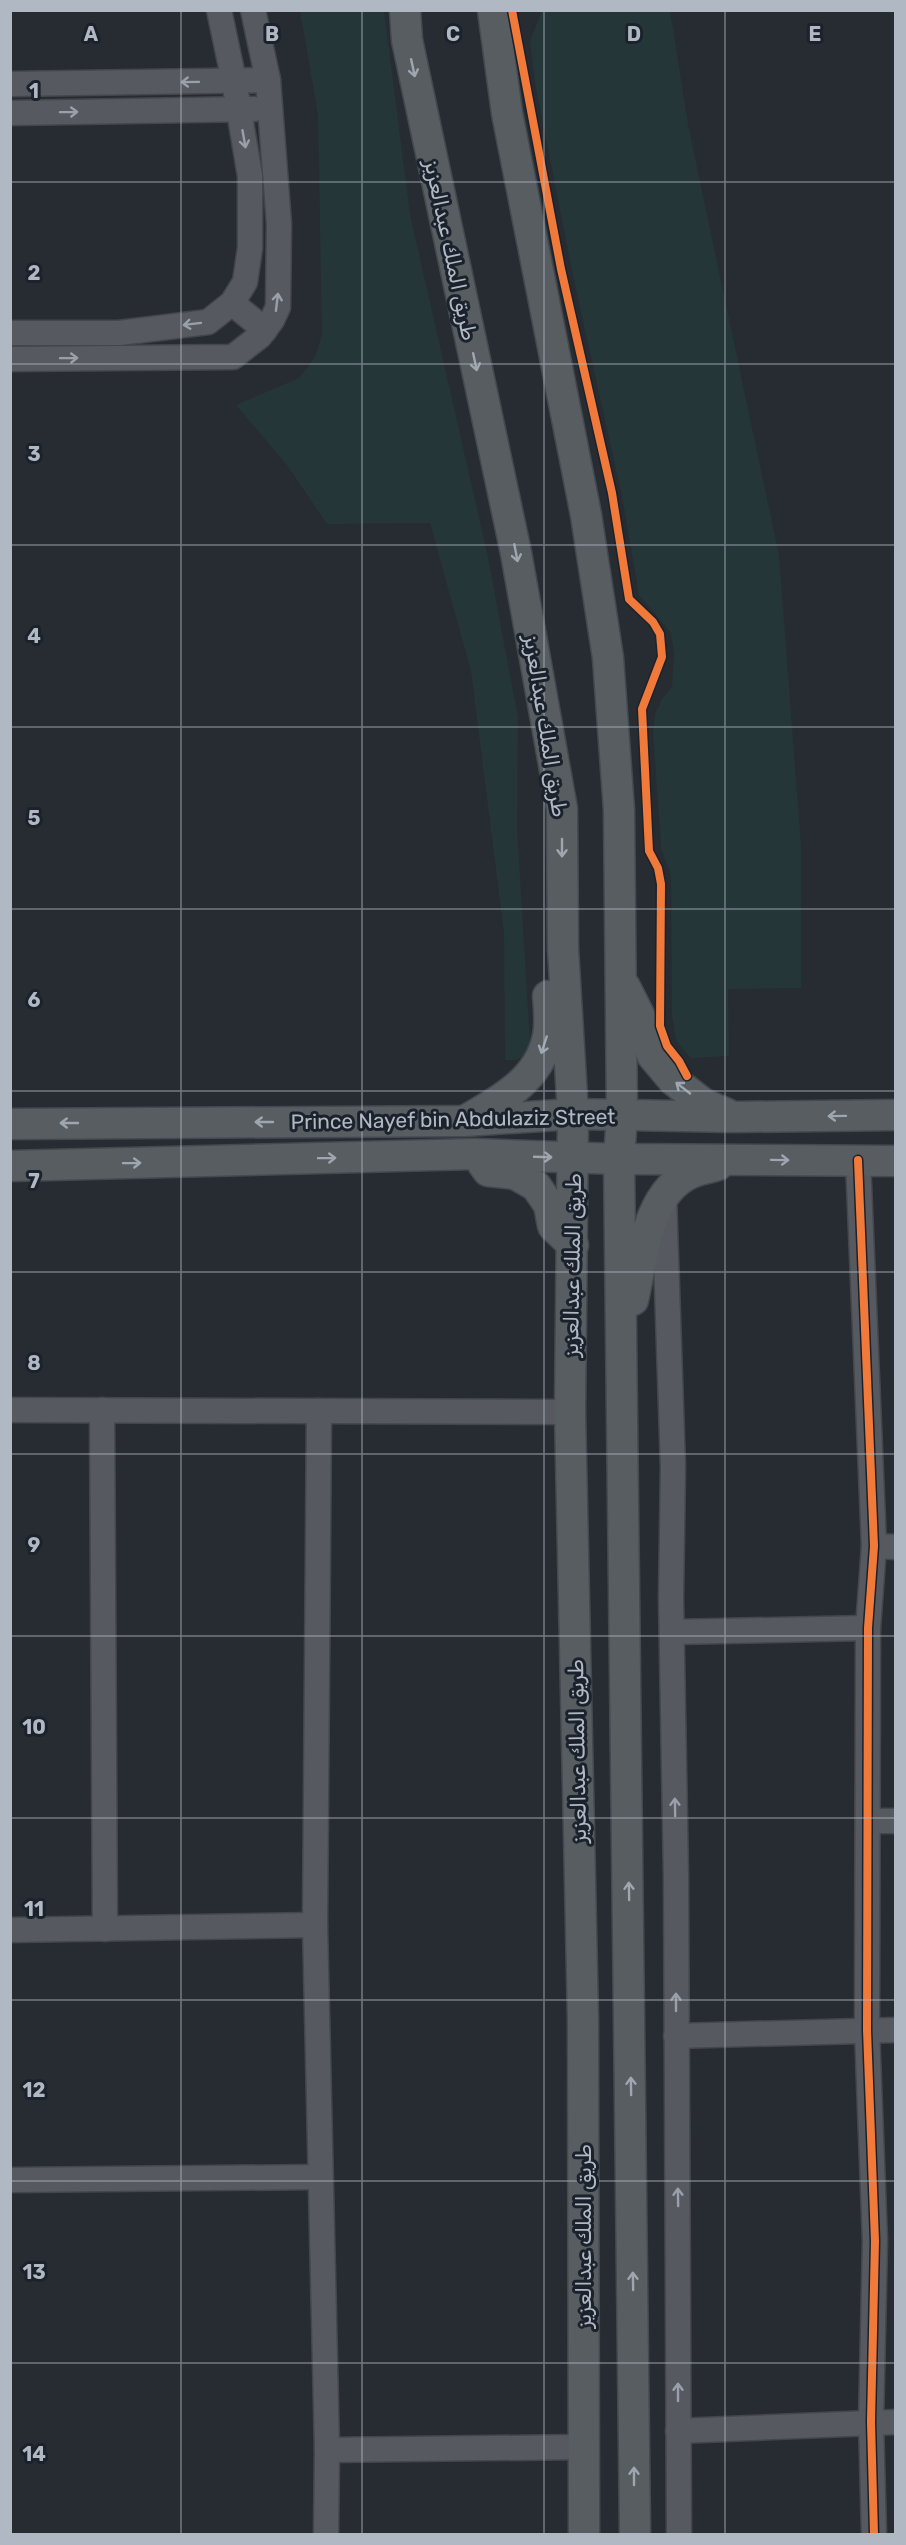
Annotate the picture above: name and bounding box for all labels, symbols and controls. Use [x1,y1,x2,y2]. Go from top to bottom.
text: A [84,22,99,46]
text: B [265,22,279,46]
text: C [446,22,460,46]
text: D [627,22,641,46]
text: E [809,22,821,46]
one-way arrow [408,58,419,78]
one-way arrow [181,76,201,88]
text: 1 [29,79,39,103]
one-way arrow [58,106,78,118]
one-way arrow [238,128,249,148]
street label: طريق الملك عبدالعزيز [419,155,482,343]
text: 2 [28,261,41,285]
one-way arrow [271,293,282,313]
one-way arrow [182,319,202,330]
one-way arrow [58,352,78,364]
one-way arrow [470,352,481,371]
text: 3 [27,442,41,466]
one-way arrow [511,542,522,562]
text: 4 [27,624,41,648]
street label: طريق الملك عبدالعزيز [519,631,573,819]
text: 5 [28,806,41,830]
one-way arrow [556,838,568,858]
text: 6 [27,988,41,1012]
one-way arrow [538,1035,549,1054]
one-way arrow [675,1081,691,1094]
street label: Prince Nayef bin Abdulaziz Street [290,1104,616,1134]
one-way arrow [828,1110,848,1122]
one-way arrow [255,1116,275,1128]
one-way arrow [60,1117,80,1129]
one-way arrow [532,1151,552,1162]
one-way arrow [316,1152,336,1164]
one-way arrow [769,1154,789,1166]
one-way arrow [121,1157,141,1169]
text: 7 [28,1169,40,1193]
street label: طريق الملك عبدالعزيز [558,1173,586,1359]
text: 8 [27,1351,41,1375]
text: 9 [28,1533,41,1557]
street label: طريق الملك عبدالعزيز [563,1659,591,1845]
text: 10 [22,1715,46,1739]
one-way arrow [669,1798,680,1818]
one-way arrow [623,1882,635,1902]
text: 11 [24,1897,44,1921]
one-way arrow [670,1993,682,2013]
one-way arrow [625,2077,637,2097]
text: 12 [23,2078,45,2102]
street label: طريق الملك عبدالعزيز [571,2144,596,2330]
one-way arrow [672,2188,684,2208]
text: 13 [22,2260,46,2284]
one-way arrow [627,2272,639,2292]
one-way arrow [672,2383,684,2403]
text: 14 [22,2442,46,2466]
one-way arrow [628,2467,640,2487]

